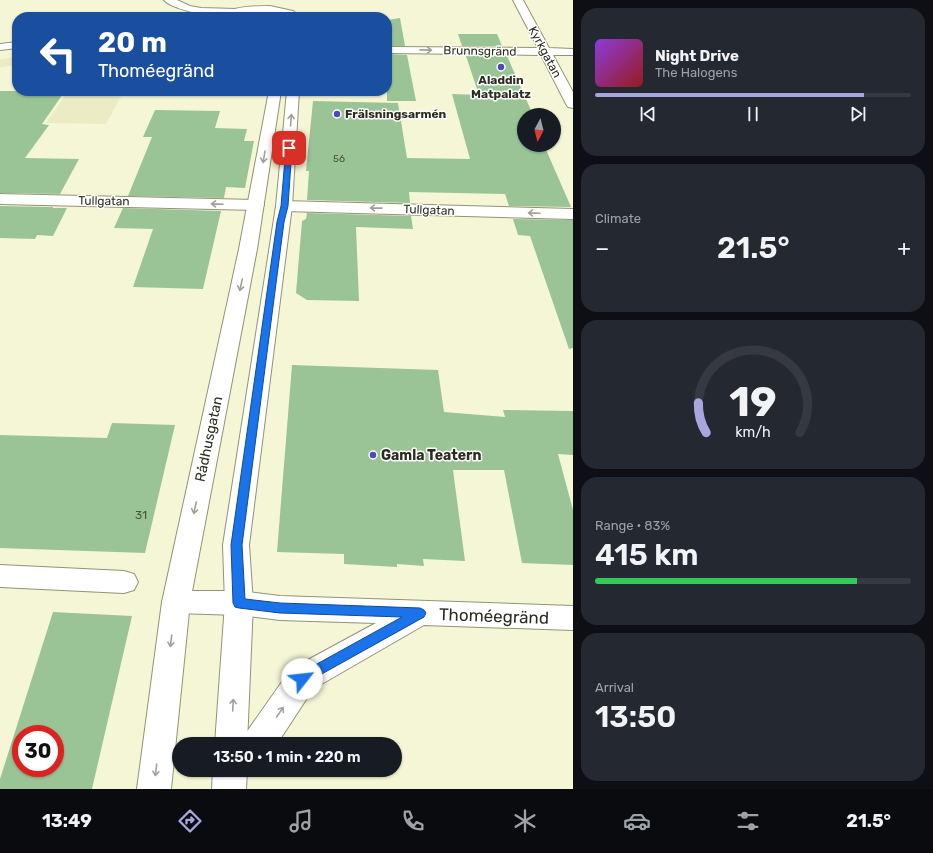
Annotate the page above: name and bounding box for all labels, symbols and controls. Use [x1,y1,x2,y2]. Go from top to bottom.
street label: Kyrkgatan [526,24,564,80]
text: 20 m [98,26,167,59]
icon: left [32,28,84,80]
street label: Brunnsgränd [443,43,517,59]
one-way arrow [419,47,432,54]
text: Night Drive [655,47,739,65]
text: Thoméegränd [98,60,215,82]
marker: Aladdin Matpalatz [496,62,506,72]
text: The Halogens [655,65,737,80]
place label: Aladdin Matpalatz [471,73,531,101]
icon: previous [637,103,659,125]
icon: pause [742,103,764,125]
icon: next [847,103,869,125]
place label: Frälsningsarmén [345,107,447,121]
north arrow [517,108,561,152]
map controls [517,108,561,152]
marker: Frälsningsarmén [332,109,342,119]
one-way arrow [287,114,294,127]
pin [272,131,306,165]
icon: arrive [278,137,300,159]
one-way arrow [260,150,268,163]
house number: 56 [333,153,345,165]
street label: Tullgatan [78,194,130,208]
one-way arrow [211,200,224,208]
street label: Tullgatan [403,202,455,218]
one-way arrow [370,204,383,212]
one-way arrow [528,209,541,216]
text: Climate [595,211,641,226]
text: 21.5° [717,230,790,266]
text: − [595,235,609,262]
text: + [897,235,911,262]
one-way arrow [236,278,244,291]
text: 19 [729,376,777,425]
street label: Rådhusgatan [192,395,226,483]
text: km/h [735,423,771,440]
place label: Gamla Teatern [381,447,481,464]
marker: Gamla Teatern [368,450,378,460]
one-way arrow [191,502,199,515]
house number: 31 [135,508,147,522]
text: Range · 83% [595,518,670,533]
text: 415 km [595,537,699,573]
street label: Thoméegränd [439,604,549,628]
one-way arrow [168,634,175,647]
position arrow [281,658,323,700]
text: Arrival [595,680,634,695]
one-way arrow [230,699,237,712]
text: 13:50 [595,699,676,735]
one-way arrow [276,707,284,718]
speed limit sign: 30 [12,725,64,777]
text: 13:50 · 1 min · 220 m [213,748,361,766]
one-way arrow [152,763,160,776]
icon: directions [176,807,204,835]
icon: music [287,807,315,835]
icon: phone [399,807,427,835]
icon: climate [511,807,539,835]
icon: car [623,807,651,835]
icon: filters [734,807,762,835]
text: 13:49 [42,810,92,832]
text: 21.5° [846,810,891,832]

